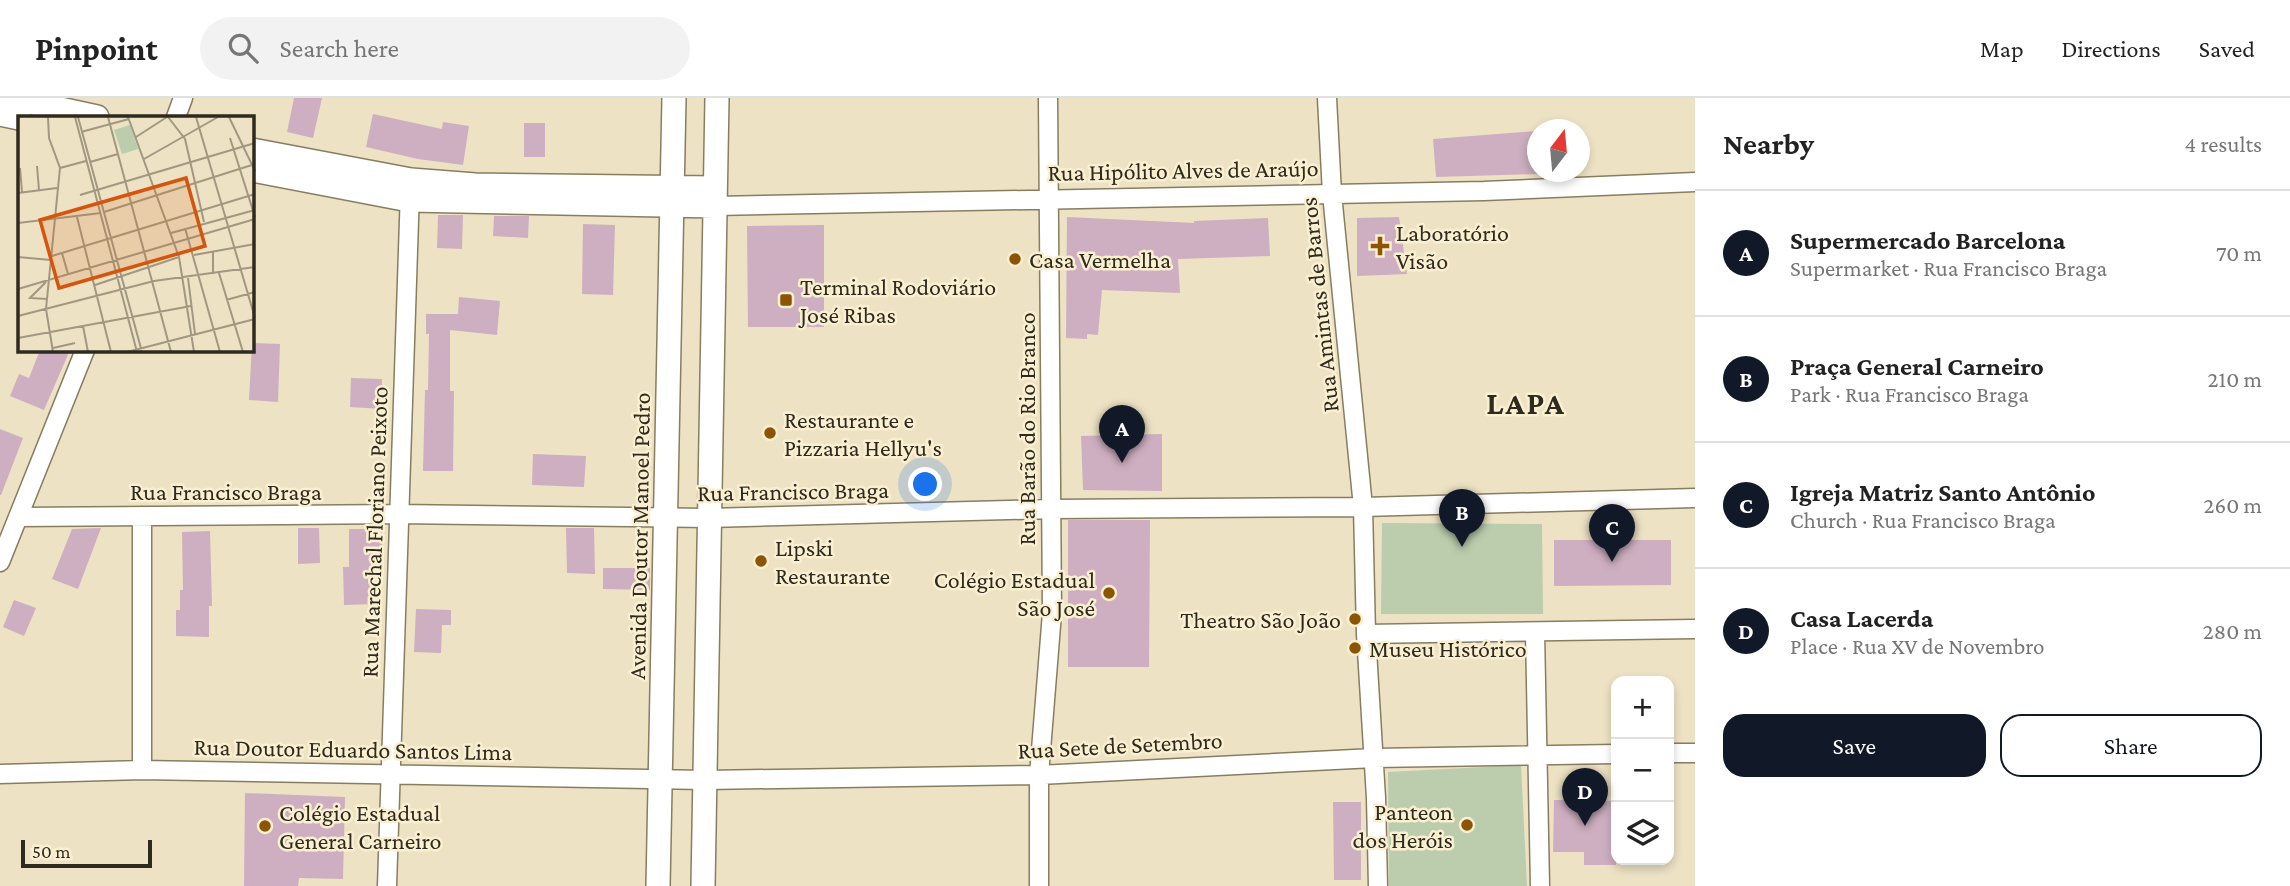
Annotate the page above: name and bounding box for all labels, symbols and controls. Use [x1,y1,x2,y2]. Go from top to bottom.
search box [200,17,690,80]
icon: search [224,29,262,67]
text: Pinpoint [35,30,158,67]
text: Search here [280,34,399,63]
text: Map [1980,35,2024,62]
text: Directions [2062,35,2161,62]
text: Saved [2199,35,2255,62]
inset map [18,116,254,352]
north arrow [1527,119,1590,182]
text: Nearby [1723,127,1814,160]
text: 4 results [2184,131,2262,157]
street label: Rua Hipólito Alves de Araújo [1047,154,1319,186]
street label: Rua Amintas de Barros [1294,196,1344,414]
place label: Laboratório Visão [1396,219,1509,274]
text: Supermercado Barcelona [1790,226,2065,255]
marker: Laboratório Visão [1370,236,1390,256]
text: A [1739,240,1753,266]
text: 70 m [2216,240,2262,266]
place label: Casa Vermelha [1029,246,1171,273]
marker: Casa Vermelha [1007,251,1023,267]
text: Supermarket · Rua Francisco Braga [1790,255,2107,281]
place label: Terminal Rodoviário José Ribas [798,273,996,328]
marker: Terminal Rodoviário José Ribas [778,292,794,308]
street label: Rua Barão do Rio Branco [1013,312,1040,546]
text: Praça General Carneiro [1790,352,2044,381]
text: B [1739,366,1753,392]
text: 210 m [2208,366,2262,392]
text: Park · Rua Francisco Braga [1790,381,2029,407]
district label: LAPA [1486,385,1566,421]
street label: Rua Marechal Floriano Peixoto [355,386,393,678]
street label: Avenida Doutor Manoel Pedro [623,392,655,680]
pin: A [1099,405,1145,463]
place label: Restaurante e Pizzaria Hellyu's [784,406,942,461]
marker: Restaurante e Pizzaria Hellyu's [762,425,778,441]
your location [908,467,942,501]
street label: Rua Francisco Braga [697,476,889,506]
street label: Rua Francisco Braga [130,478,322,505]
text: Igreja Matriz Santo Antônio [1790,478,2095,507]
pin: B [1439,489,1485,547]
text: C [1739,492,1753,518]
text: 260 m [2204,492,2262,518]
pin: C [1589,504,1635,562]
text: Church · Rua Francisco Braga [1790,507,2056,533]
place label: Lipski Restaurante [775,534,890,589]
marker: Lipski Restaurante [753,553,769,569]
place label: Colégio Estadual São José [934,566,1095,621]
marker: Colégio Estadual São José [1101,585,1117,601]
text: Casa Lacerda [1790,604,1934,633]
place label: Theatro São João [1180,606,1341,633]
marker: Theatro São João [1347,611,1363,627]
text: D [1738,618,1754,644]
text: 280 m [2203,618,2262,644]
text: Place · Rua XV de Novembro [1790,633,2044,659]
place label: Museu Histórico [1369,635,1527,662]
marker: Museu Histórico [1347,640,1363,656]
map controls [1611,676,1674,865]
button: + [1611,676,1674,739]
button: Save [1723,714,1986,777]
button: Share [2000,714,2262,777]
street label: Rua Sete de Setembro [1017,726,1223,764]
street label: Rua Doutor Eduardo Santos Lima [193,733,513,765]
button: − [1611,739,1674,802]
pin: D [1562,768,1608,826]
place label: Panteon dos Heróis [1353,798,1453,853]
place label: Colégio Estadual General Carneiro [279,799,441,854]
button: layers [1611,802,1674,865]
marker: Panteon dos Heróis [1459,817,1475,833]
marker: Colégio Estadual General Carneiro [257,818,273,834]
scale bar [21,837,152,869]
text: 50 m [32,841,71,862]

